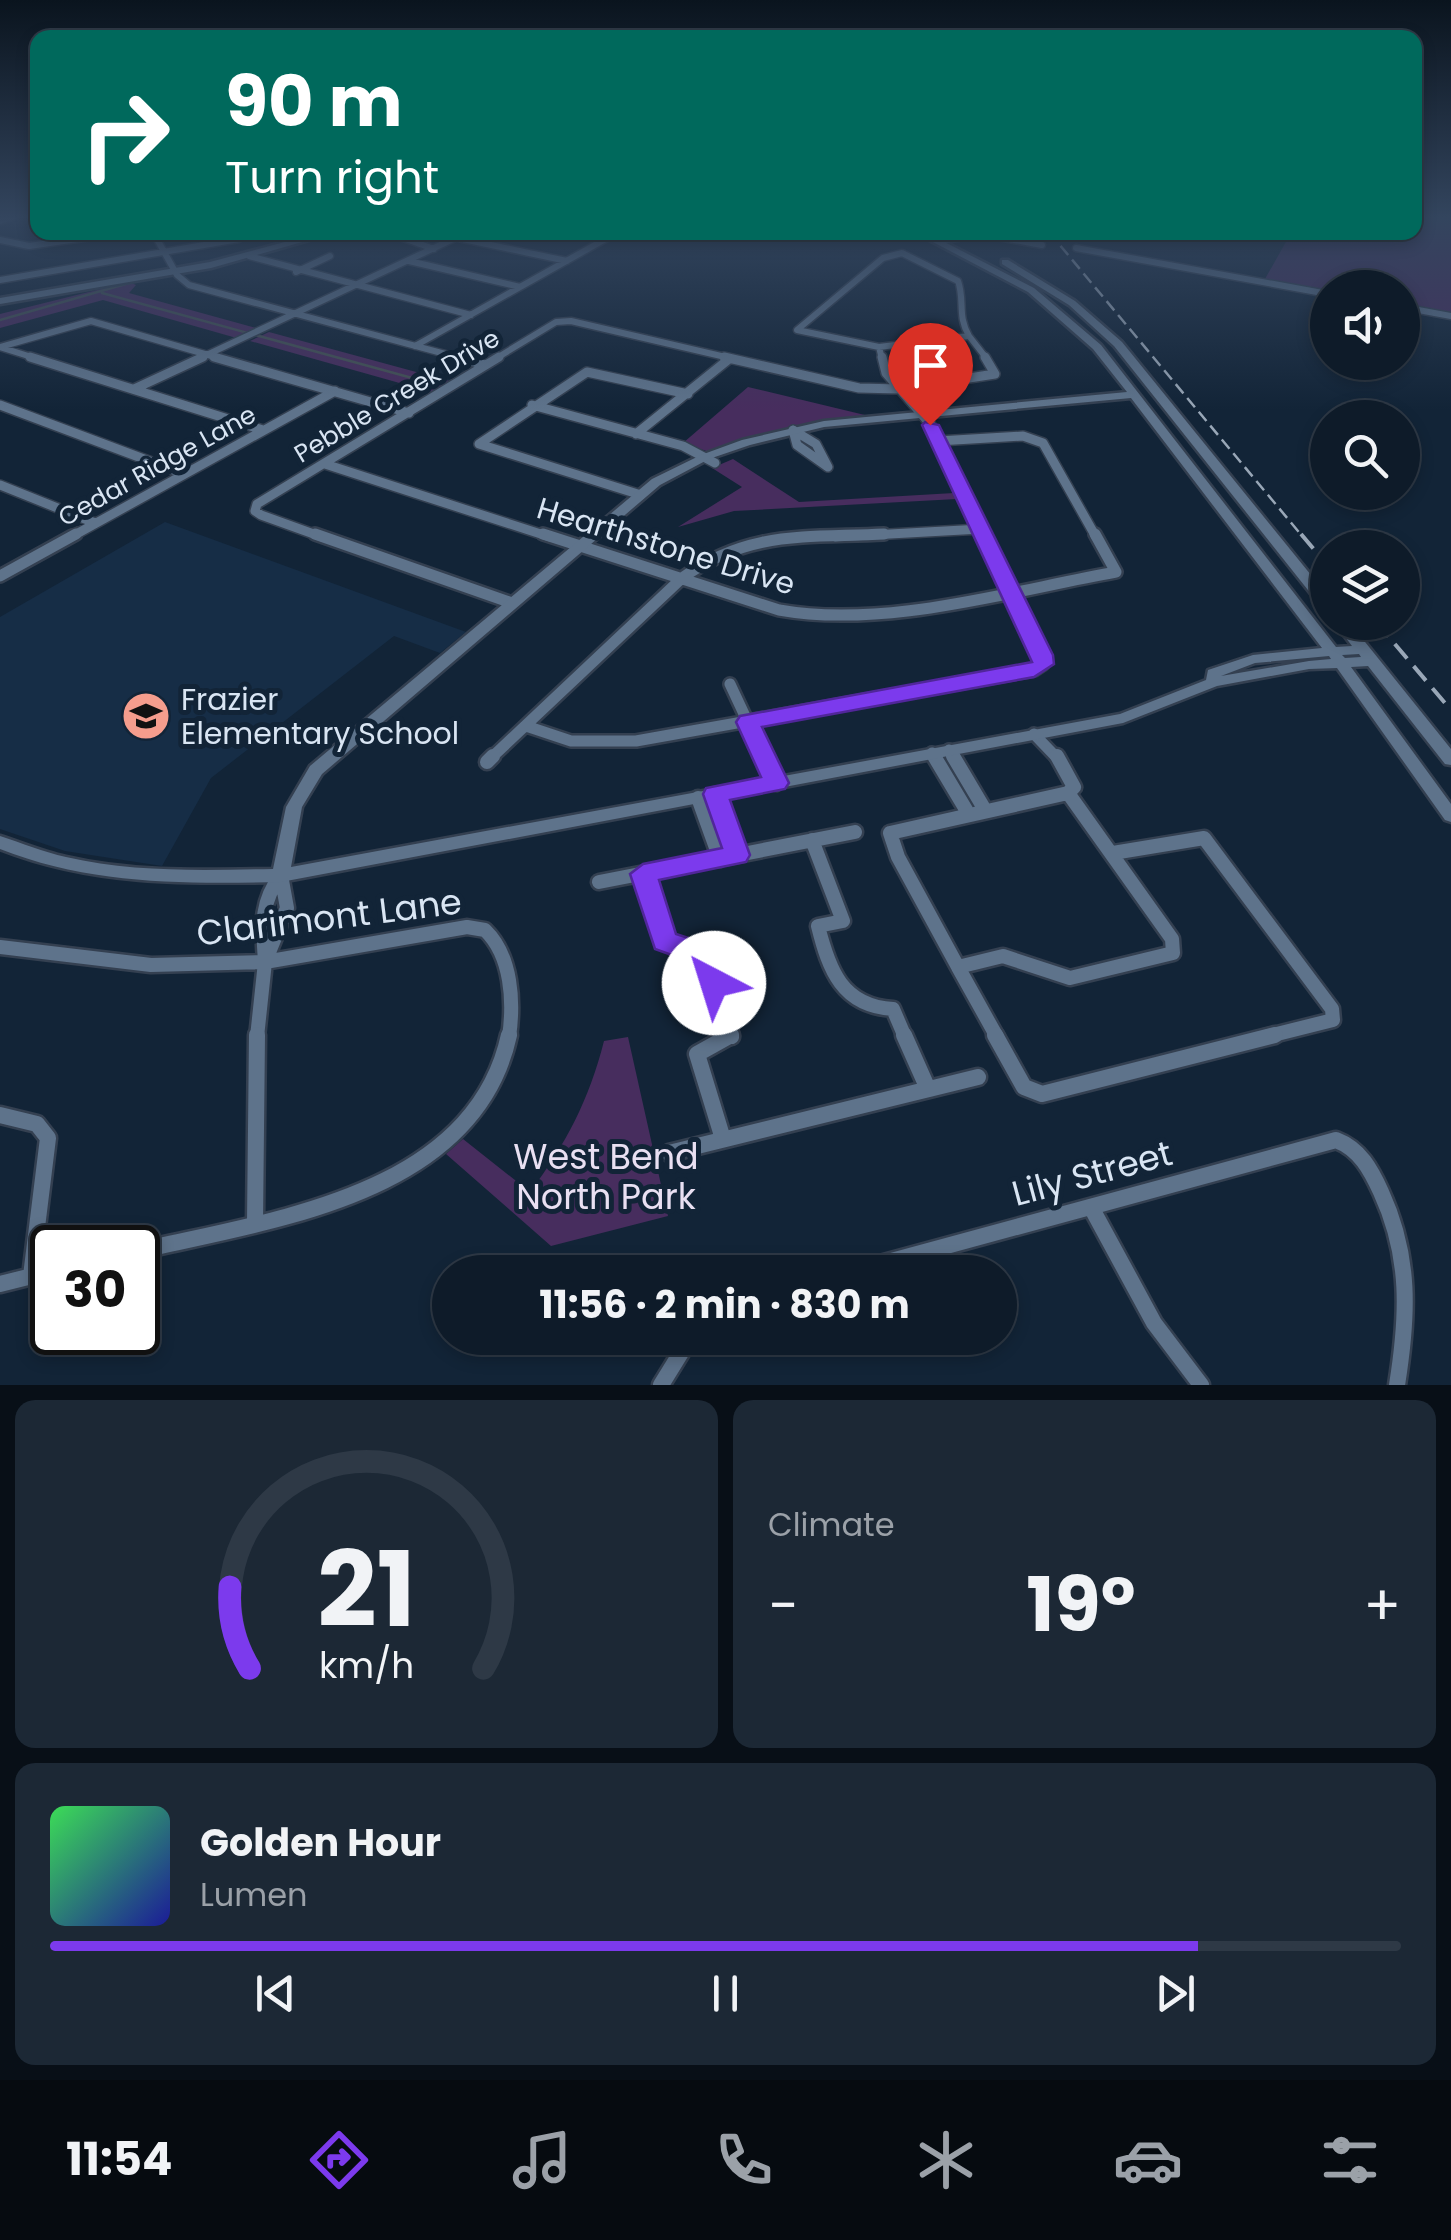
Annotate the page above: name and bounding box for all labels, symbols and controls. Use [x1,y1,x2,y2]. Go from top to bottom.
text: 90 m [225,52,403,151]
icon: right [60,70,190,200]
text: Turn right [225,146,439,209]
map controls [1310,270,1420,640]
button: sound [1310,270,1420,380]
street label: Pebble Creek Drive [288,321,506,471]
pin [888,323,973,426]
icon: arrive [903,338,958,393]
street label: Cedar Ridge Lane [52,397,262,535]
button: search [1310,400,1420,510]
street label: Hearthstone Drive [532,486,800,606]
button: layers [1310,530,1420,640]
place label: Frazier Elementary School [181,678,459,755]
school or university icon: Frazier Elementary School [120,690,172,742]
street label: Clarimont Lane [194,876,464,958]
position arrow [662,931,766,1035]
street label: Lily Street [1007,1128,1177,1218]
park label: West Bend North Park [513,1132,699,1221]
speed limit sign: 30 [30,1225,160,1355]
text: 11:56 · 2 min · 830 m [539,1278,910,1331]
text: Climate [768,1502,895,1547]
text: 21 [317,1517,416,1662]
text: 19° [1026,1552,1135,1657]
text: − [768,1567,798,1644]
text: + [1363,1567,1401,1644]
text: km/h [319,1640,414,1691]
text: Golden Hour [200,1816,441,1869]
text: Lumen [200,1872,308,1917]
icon: previous [248,1966,303,2021]
icon: pause [698,1966,753,2021]
icon: next [1148,1966,1203,2021]
icon: directions [304,2125,374,2195]
icon: music [507,2125,577,2195]
icon: phone [709,2125,779,2195]
icon: climate [911,2125,981,2195]
icon: car [1113,2125,1183,2195]
icon: filters [1315,2125,1385,2195]
text: 11:54 [66,2128,172,2191]

